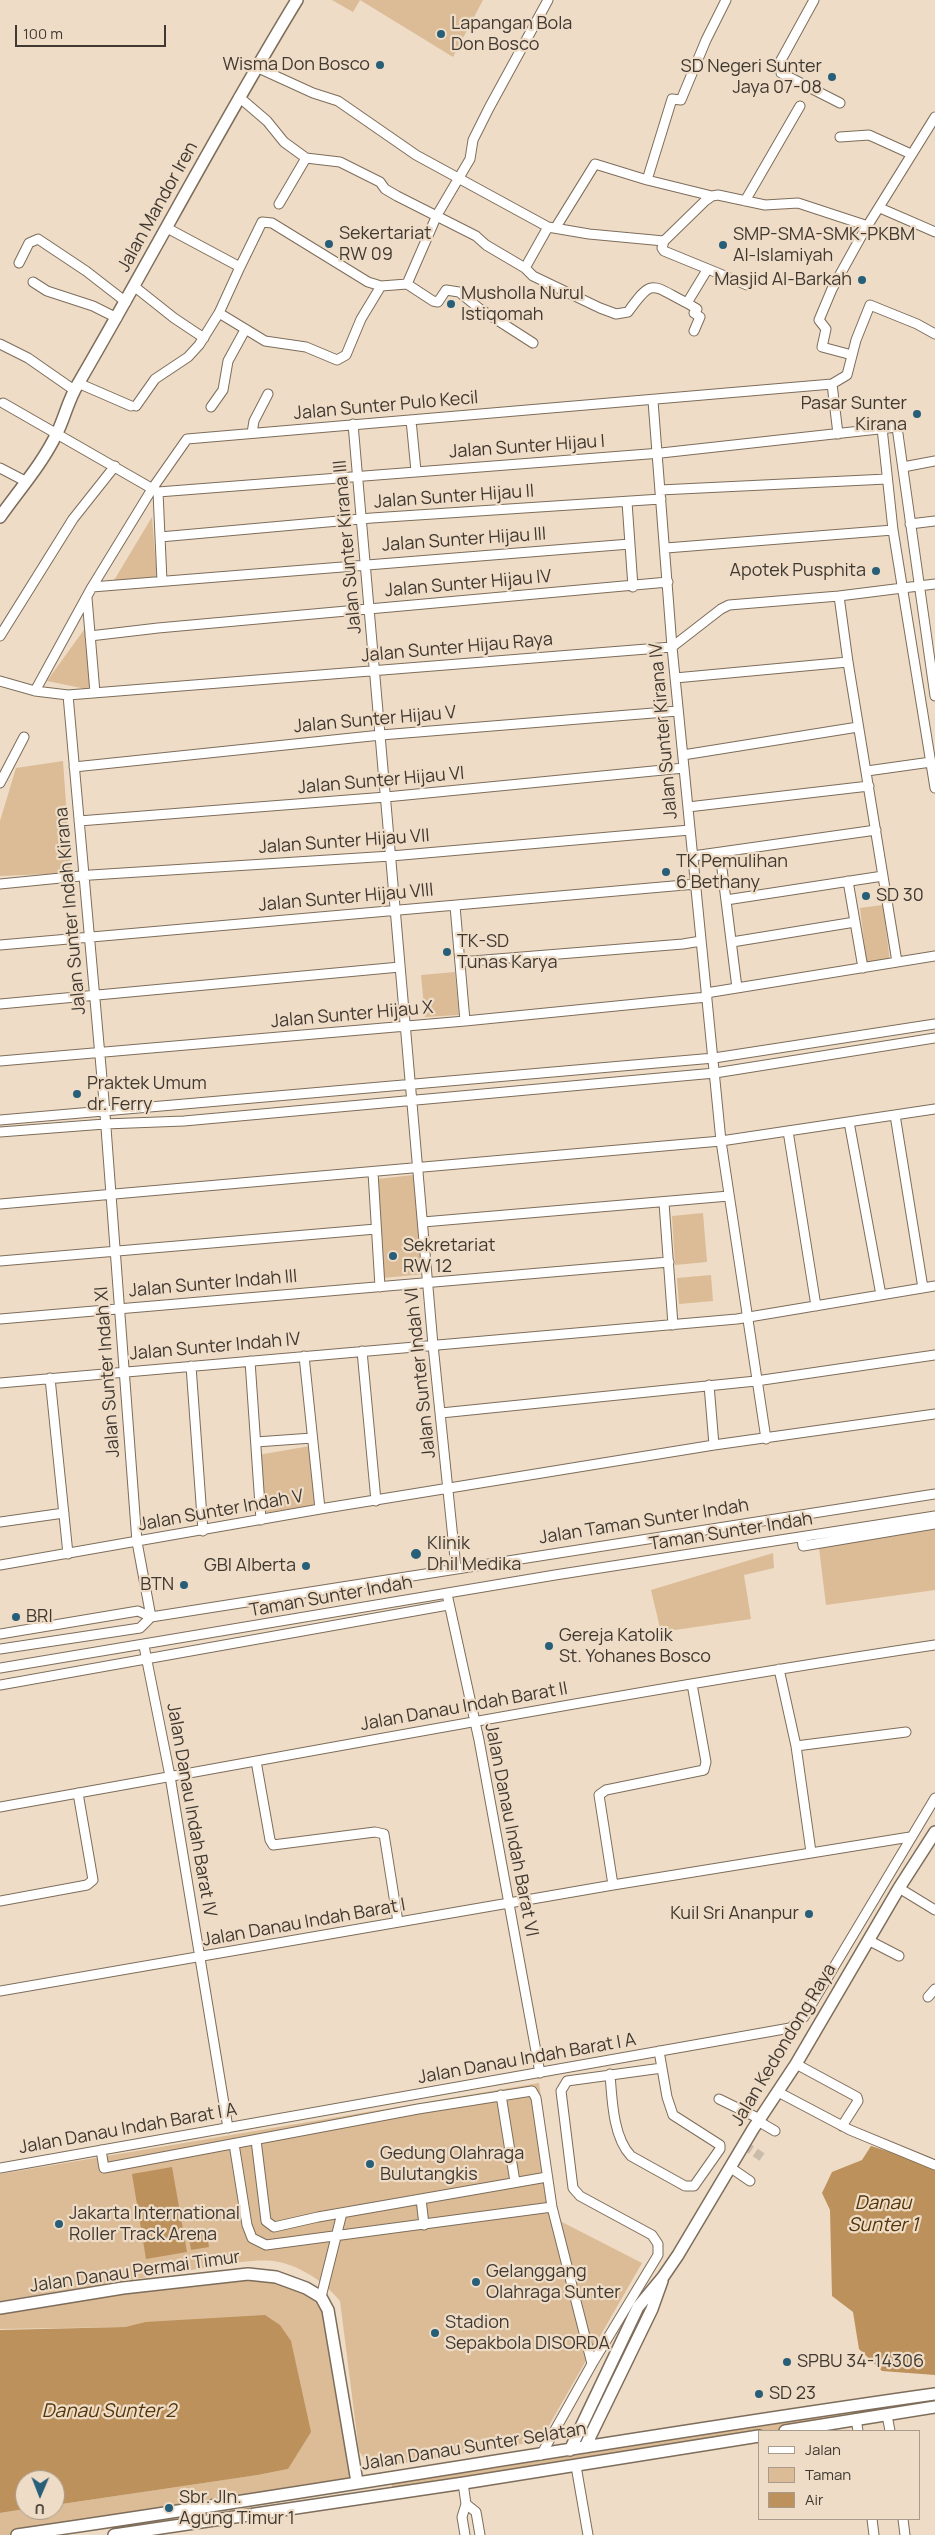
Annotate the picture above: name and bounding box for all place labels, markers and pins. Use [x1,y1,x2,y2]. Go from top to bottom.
place label: Lapangan Bola Don Bosco [451,13,572,56]
marker: Lapangan Bola Don Bosco [435,28,447,40]
place label: Wisma Don Bosco [223,54,370,76]
place label: SD Negeri Sunter Jaya 07-08 [681,56,822,98]
marker: Wisma Don Bosco [374,59,386,71]
marker: SD Negeri Sunter Jaya 07-08 [826,71,838,83]
place label: Sekertariat RW 09 [339,223,431,266]
place label: SMP-SMA-SMK-PKBM Al-Islamiyah [733,224,915,266]
marker: Sekertariat RW 09 [323,238,335,250]
marker: SMP-SMA-SMK-PKBM Al-Islamiyah [717,239,729,251]
place label: Masjid Al-Barkah [714,269,852,291]
marker: Masjid Al-Barkah [856,274,868,286]
place label: Musholla Nurul Istiqomah [461,283,584,326]
marker: Musholla Nurul Istiqomah [445,298,457,310]
place label: Pasar Sunter Kirana [801,393,907,436]
marker: Pasar Sunter Kirana [911,408,923,420]
place label: Apotek Pusphita [730,560,866,582]
marker: Apotek Pusphita [870,565,882,577]
place label: TK Pemulihan 6 Bethany [676,851,788,894]
marker: TK Pemulihan 6 Bethany [660,866,672,878]
place label: SD 30 [876,885,924,907]
marker: SD 30 [860,890,872,902]
place label: TK-SD Tunas Karya [457,931,557,974]
marker: TK-SD Tunas Karya [441,946,453,958]
place label: Praktek Umum dr. Ferry [87,1073,207,1116]
marker: Praktek Umum dr. Ferry [71,1088,83,1100]
place label: Sekretariat RW 12 [403,1235,495,1278]
marker: Sekretariat RW 12 [387,1250,399,1262]
place label: Klinik Dhil Medika [427,1533,521,1576]
marker: Klinik Dhil Medika [409,1547,423,1561]
place label: GBI Alberta [204,1555,296,1577]
marker: GBI Alberta [300,1560,312,1572]
place label: BTN [140,1574,174,1596]
marker: BTN [178,1579,190,1591]
place label: BRI [26,1606,53,1628]
marker: BRI [10,1611,22,1623]
place label: Gereja Katolik St. Yohanes Bosco [559,1625,711,1668]
marker: Gereja Katolik St. Yohanes Bosco [543,1640,555,1652]
place label: Kuil Sri Ananpur [670,1903,799,1925]
marker: Kuil Sri Ananpur [803,1908,815,1920]
place label: Gedung Olahraga Bulutangkis [380,2143,524,2186]
marker: Gedung Olahraga Bulutangkis [364,2158,376,2170]
place label: Jakarta International Roller Track Arena [69,2203,240,2246]
marker: Jakarta International Roller Track Arena [53,2218,65,2230]
place label: Gelanggang Olahraga Sunter [486,2261,621,2304]
marker: Gelanggang Olahraga Sunter [470,2276,482,2288]
place label: Stadion Sepakbola DISORDA [445,2312,610,2354]
marker: Stadion Sepakbola DISORDA [429,2327,441,2339]
place label: SPBU 34-14306 [797,2351,924,2373]
marker: SPBU 34-14306 [781,2356,793,2368]
place label: SD 23 [769,2383,816,2405]
marker: SD 23 [753,2388,765,2400]
place label: Sbr. Jln. Agung Timur 1 [179,2487,295,2530]
marker: Sbr. Jln. Agung Timur 1 [163,2502,175,2514]

